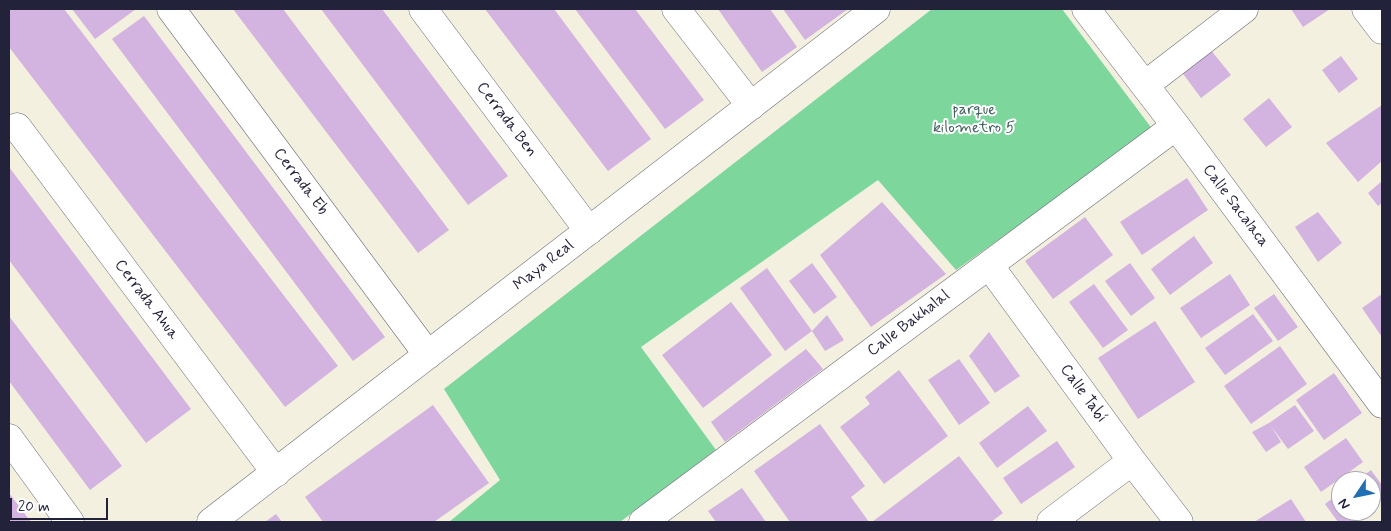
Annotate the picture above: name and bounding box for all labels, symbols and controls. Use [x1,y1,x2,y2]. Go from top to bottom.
street label: Cerrada Ben [472,79,540,161]
park label: parque kilometro 5 [933,101,1015,139]
street label: Cerrada Eb [269,145,331,219]
street label: Calle Sacalaca [1198,161,1272,251]
street label: Maya Real [510,236,578,296]
street label: Cerrada Ahua [110,256,182,344]
street label: Calle Bakhalal [864,287,954,361]
street label: Calle Tabí [1055,361,1111,427]
north arrow [1331,471,1381,521]
scale bar [12,488,110,520]
text: N [1334,495,1354,513]
text: 20 m [18,497,50,517]

